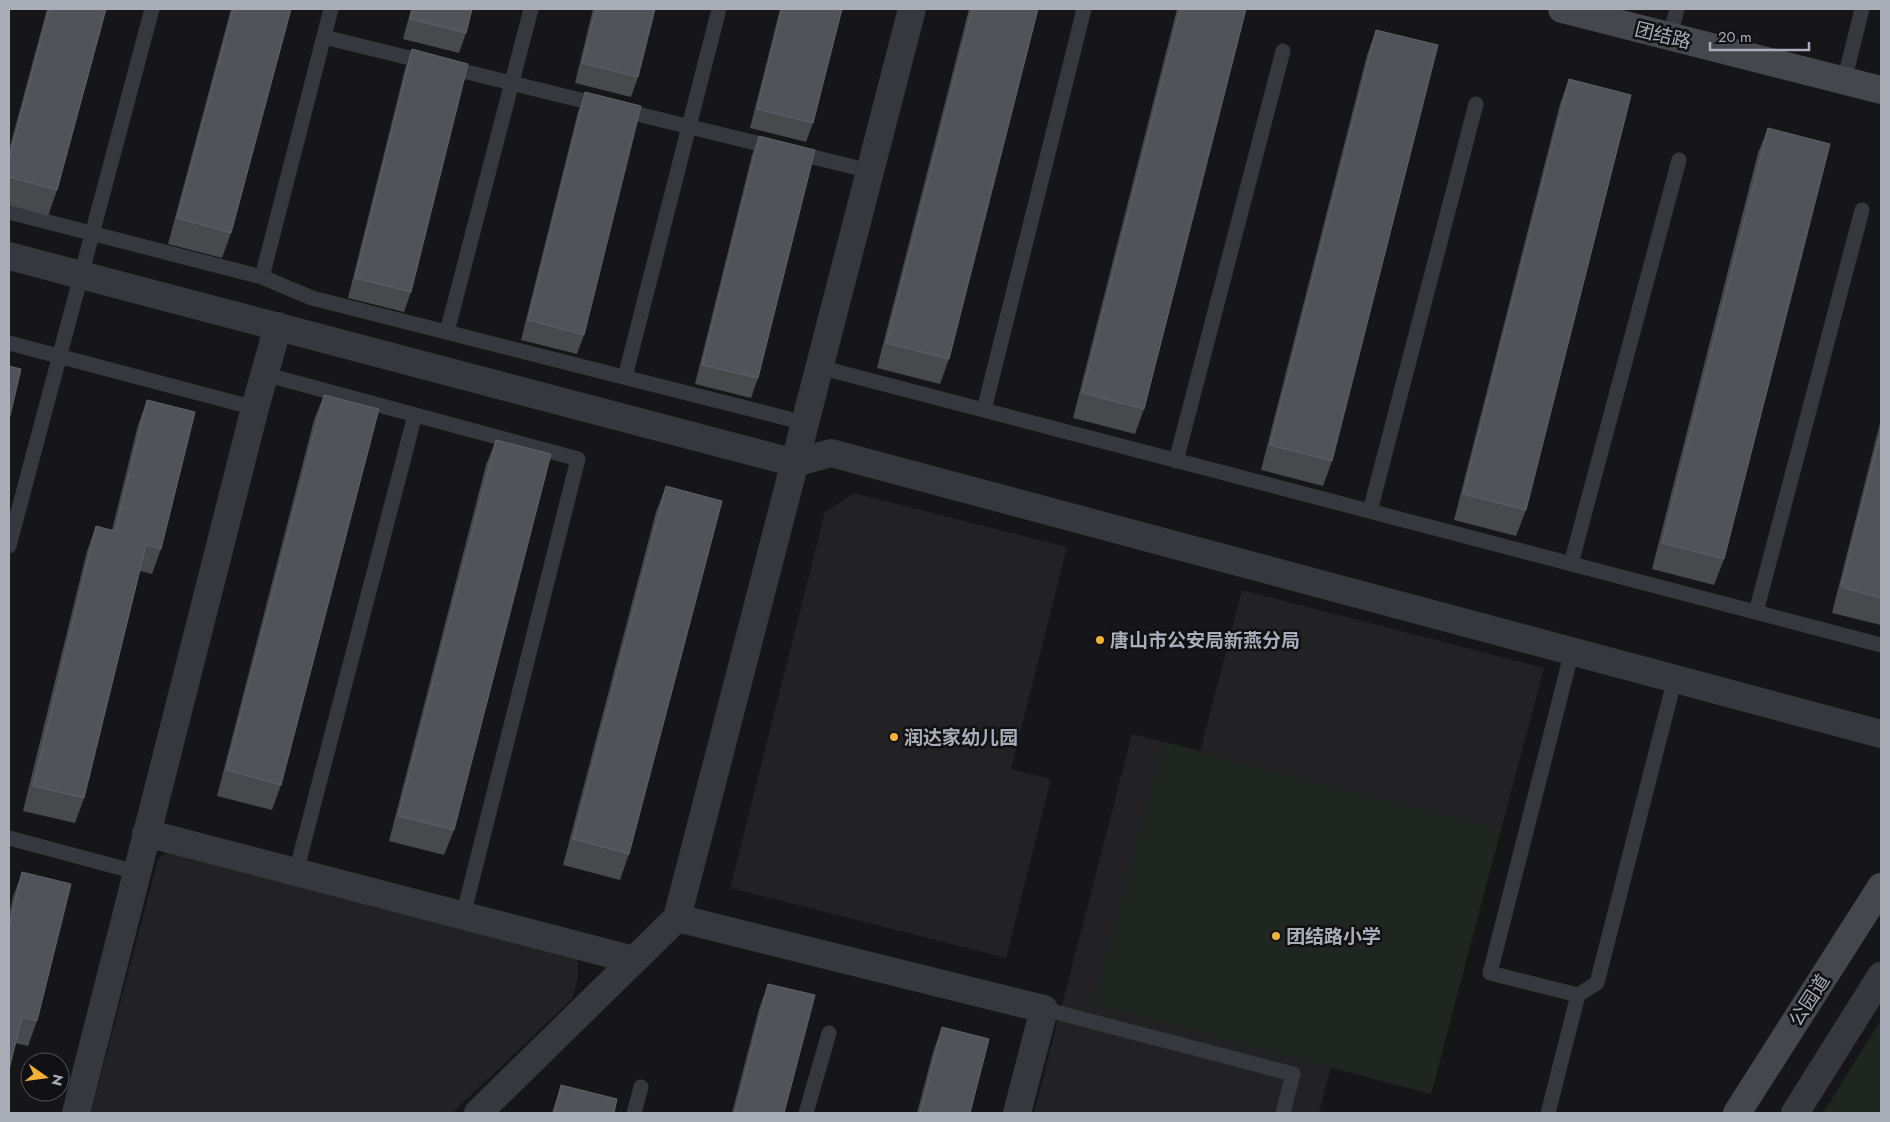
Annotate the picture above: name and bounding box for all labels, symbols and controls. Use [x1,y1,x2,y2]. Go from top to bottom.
street label: 团结路 [1632,15,1694,55]
scale bar [1710,20,1809,52]
text: 20 m [1718,26,1752,48]
place label: 唐山市公安局新燕分局 [1110,627,1300,654]
marker: 唐山市公安局新燕分局 [1094,634,1106,646]
place label: 润达家幼儿园 [904,724,1018,751]
marker: 润达家幼儿园 [888,731,900,743]
place label: 团结路小学 [1286,923,1381,950]
marker: 团结路小学 [1270,930,1282,942]
street label: 公园道 [1783,969,1836,1032]
north arrow [20,1052,70,1102]
text: N [47,1072,69,1088]

